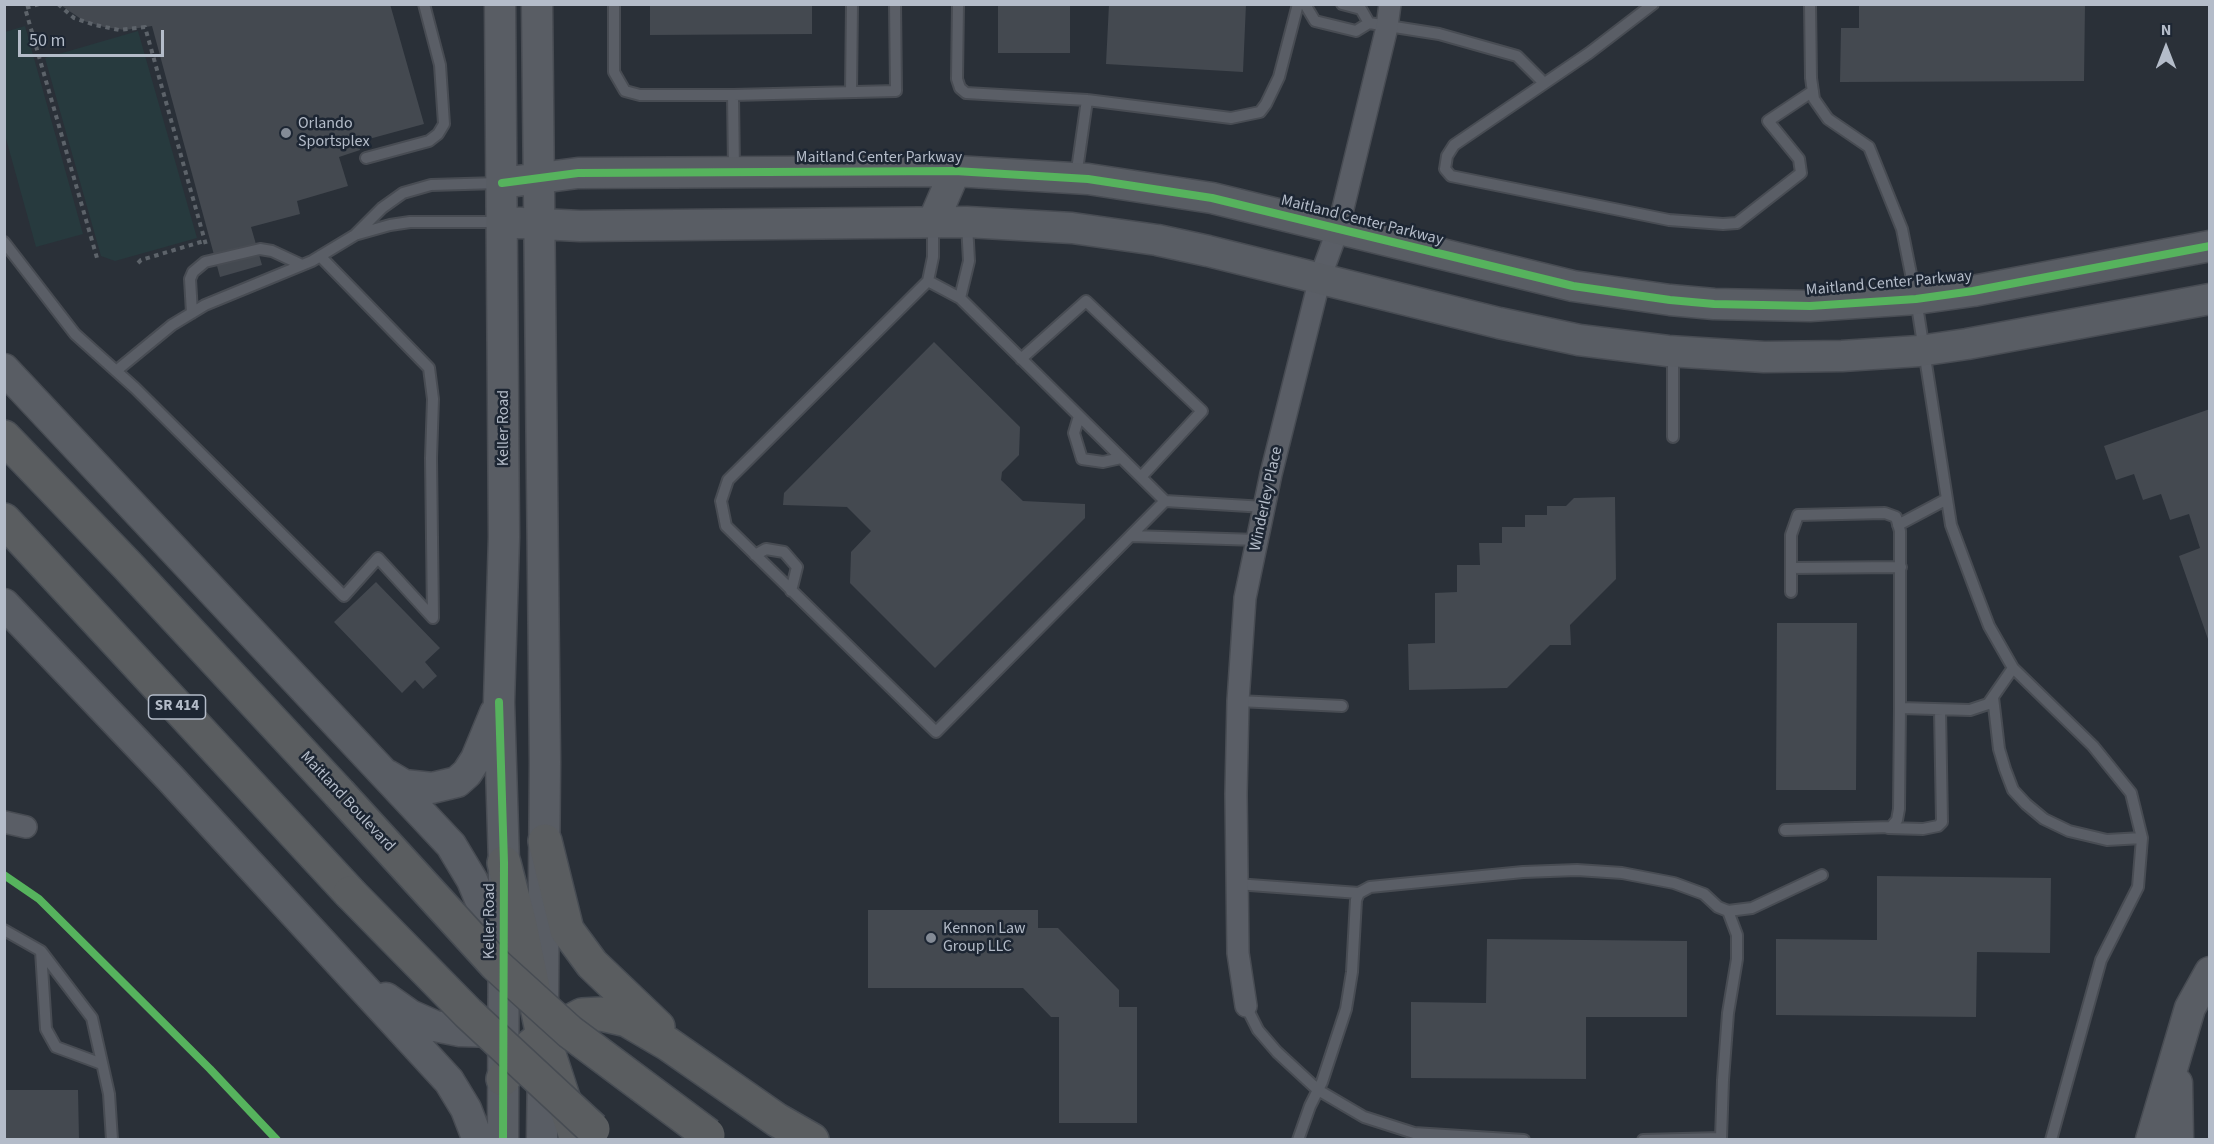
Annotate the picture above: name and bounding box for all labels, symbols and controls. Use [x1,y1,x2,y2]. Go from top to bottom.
scale bar [21,18,166,56]
north arrow [2136,18,2196,78]
text: N [2161,19,2171,41]
text: 50 m [29,28,65,53]
place label: Orlando Sportsplex [298,114,370,152]
marker: Orlando Sportsplex [279,126,293,140]
street label: Maitland Center Parkway [796,148,962,168]
street label: Maitland Center Parkway [1279,192,1445,250]
street label: Maitland Center Parkway [1805,267,1973,301]
street label: Keller Road [494,390,514,466]
street label: Winderley Place [1247,445,1287,553]
road number: SR 414 [148,695,206,719]
street label: Maitland Boulevard [296,748,398,856]
street label: Keller Road [480,883,500,959]
place label: Kennon Law Group LLC [943,919,1026,957]
marker: Kennon Law Group LLC [924,931,938,945]

